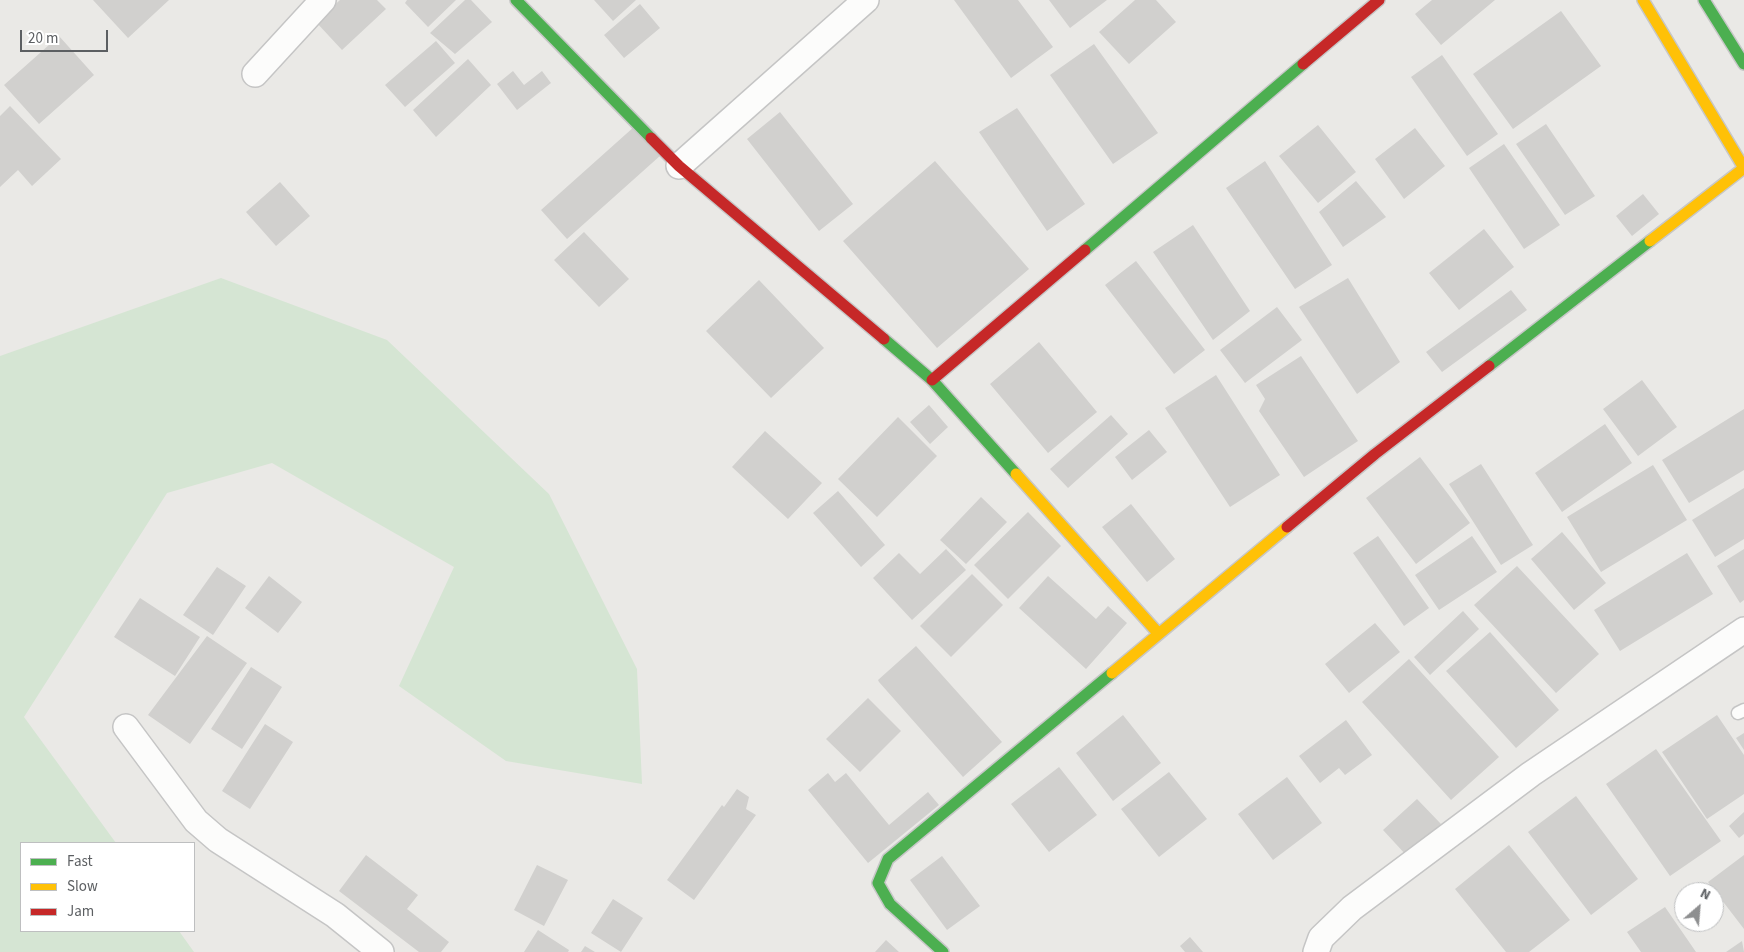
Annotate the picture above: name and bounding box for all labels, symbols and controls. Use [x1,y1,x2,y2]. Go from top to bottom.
scale bar [22,20,110,52]
text: 20 m [28,28,58,49]
legend [20,842,195,932]
text: Fast [67,851,93,872]
text: Slow [67,876,98,897]
north arrow [1674,882,1724,932]
text: N [1697,884,1714,906]
text: Jam [67,901,94,922]

